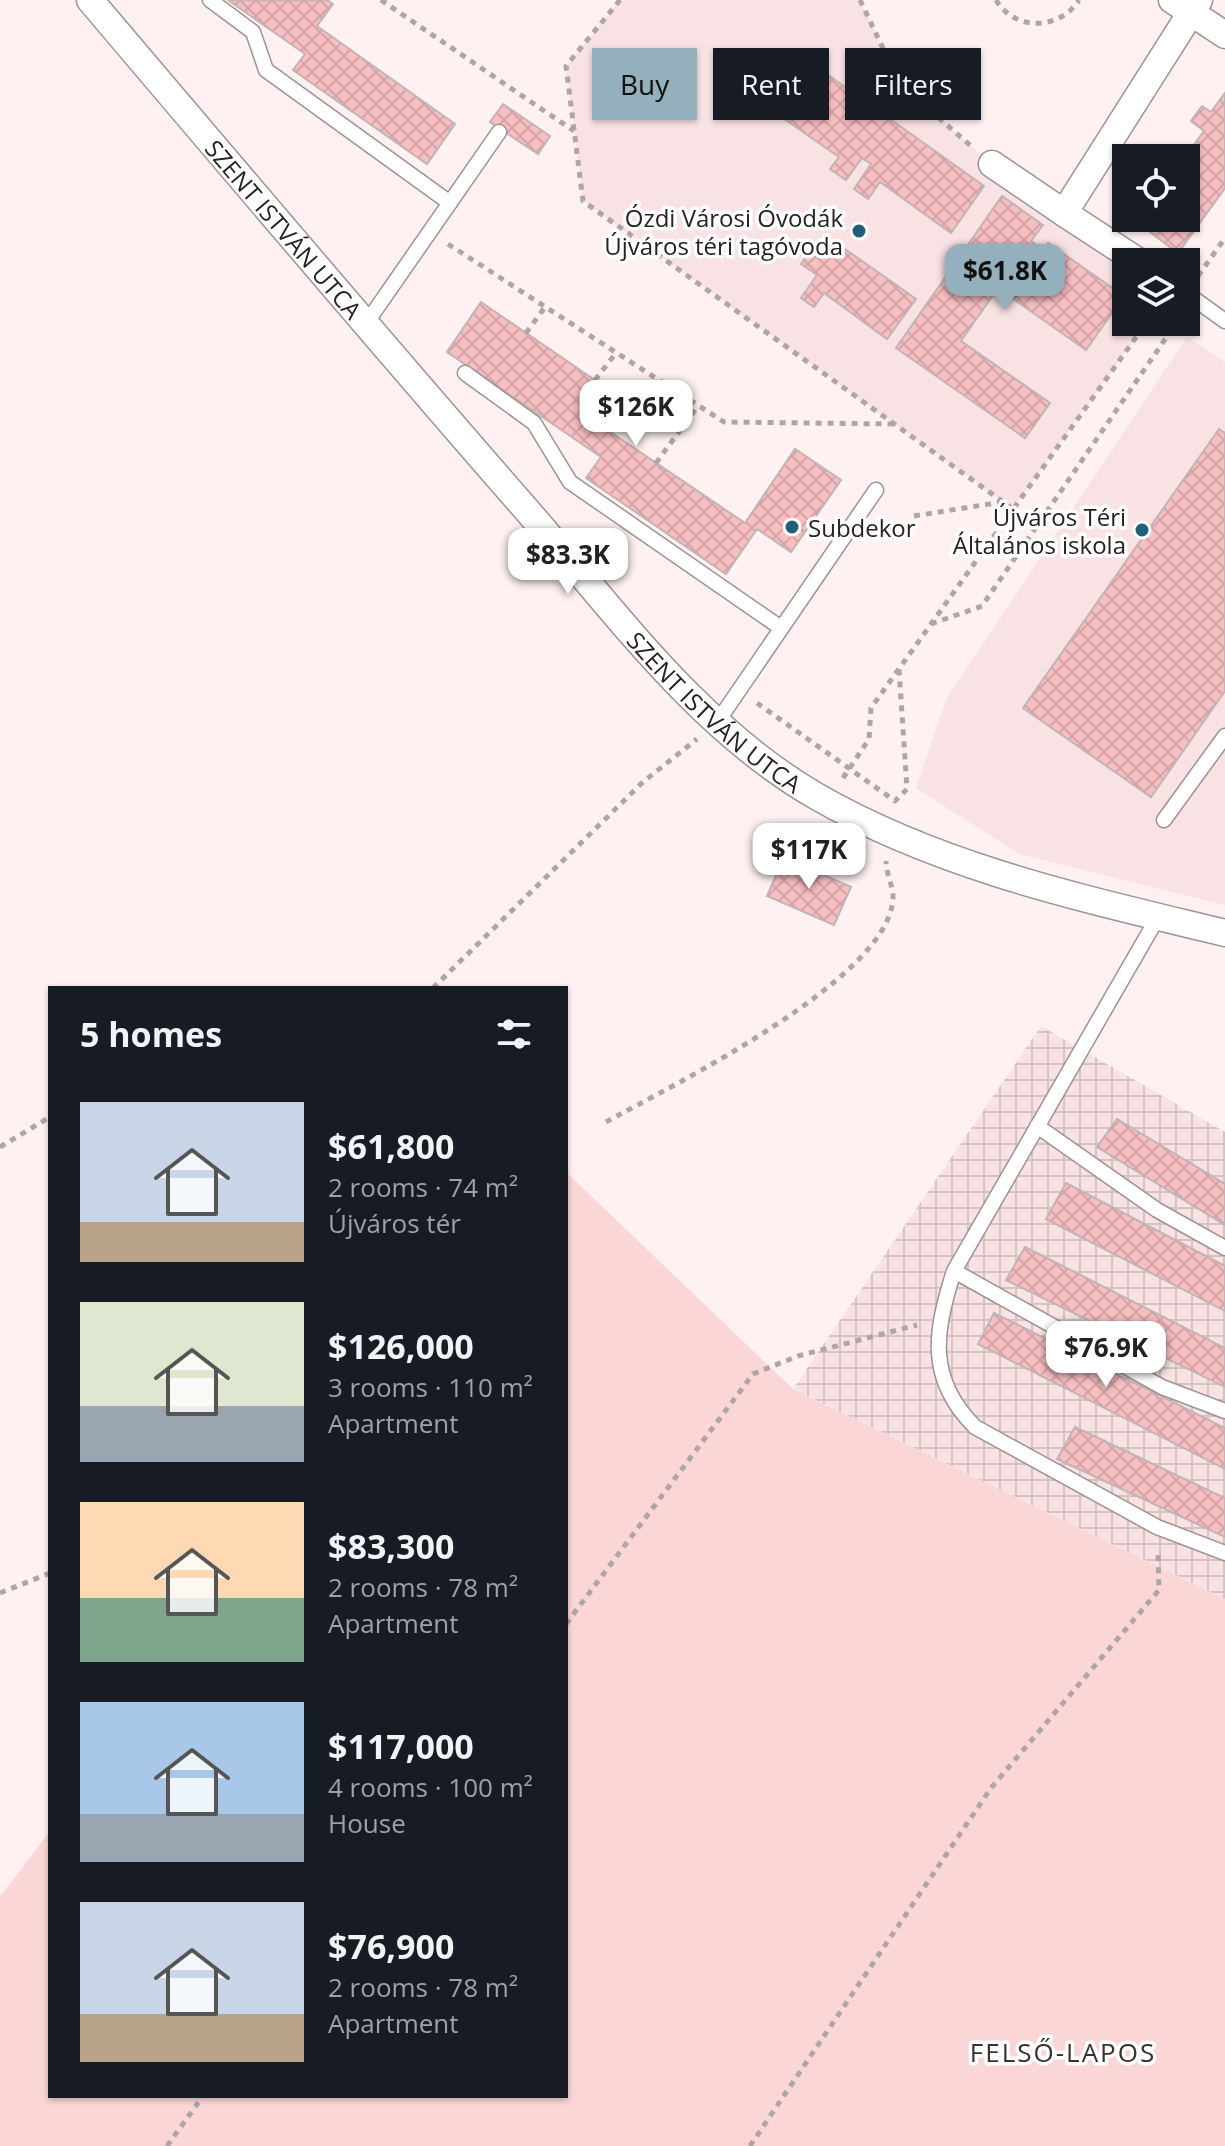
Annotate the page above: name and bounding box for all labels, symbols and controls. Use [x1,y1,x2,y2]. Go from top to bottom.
chip: Buy [592,48,697,120]
chip: Rent [713,48,829,120]
chip: Filters [845,48,981,120]
street label: SZENT ISTVÁN UTCA [198,132,371,326]
map controls [1112,144,1200,336]
button: locate [1112,144,1200,232]
place label: Ózdi Városi Óvodák Újváros téri tagóvoda [604,201,843,262]
marker: Ózdi Városi Óvodák Újváros téri tagóvoda [850,222,868,240]
pin: $61.8K [940,244,1070,312]
button: layers [1112,248,1200,336]
text: $61.8K [963,252,1047,288]
pin: $126K [580,380,692,448]
text: $126K [598,388,674,424]
place label: Újváros Téri Általános iskola [953,500,1126,561]
place label: Subdekor [808,511,916,544]
marker: Subdekor [783,518,801,536]
marker: Újváros Téri Általános iskola [1133,521,1151,539]
pin: $83.3K [503,528,633,596]
text: $83.3K [526,536,610,572]
street label: SZENT ISTVÁN UTCA [620,624,809,800]
pin: $117K [753,823,865,891]
text: $117K [771,831,847,867]
text: 5 homes [80,1011,222,1057]
icon: filters [492,1012,536,1056]
text: $61,800 [328,1123,454,1169]
icon: home [144,1134,240,1230]
text: 2 rooms · 74 m² [328,1169,518,1205]
text: Újváros tér [328,1205,461,1241]
pin: $76.9K [1041,1321,1171,1389]
text: $126,000 [328,1323,474,1369]
text: $76.9K [1064,1329,1148,1365]
icon: home [144,1334,240,1430]
text: 3 rooms · 110 m² [328,1369,533,1405]
text: Apartment [328,1405,459,1441]
text: $83,300 [328,1523,454,1569]
icon: home [144,1534,240,1630]
text: 2 rooms · 78 m² [328,1569,518,1605]
text: Apartment [328,1605,459,1641]
text: $117,000 [328,1723,474,1769]
icon: home [144,1734,240,1830]
text: 4 rooms · 100 m² [328,1769,533,1805]
text: House [328,1805,406,1841]
text: $76,900 [328,1923,454,1969]
icon: home [144,1934,240,2030]
text: 2 rooms · 78 m² [328,1969,518,2005]
text: Apartment [328,2005,459,2041]
district label: FELSŐ-LAPOS [970,2034,1156,2070]

